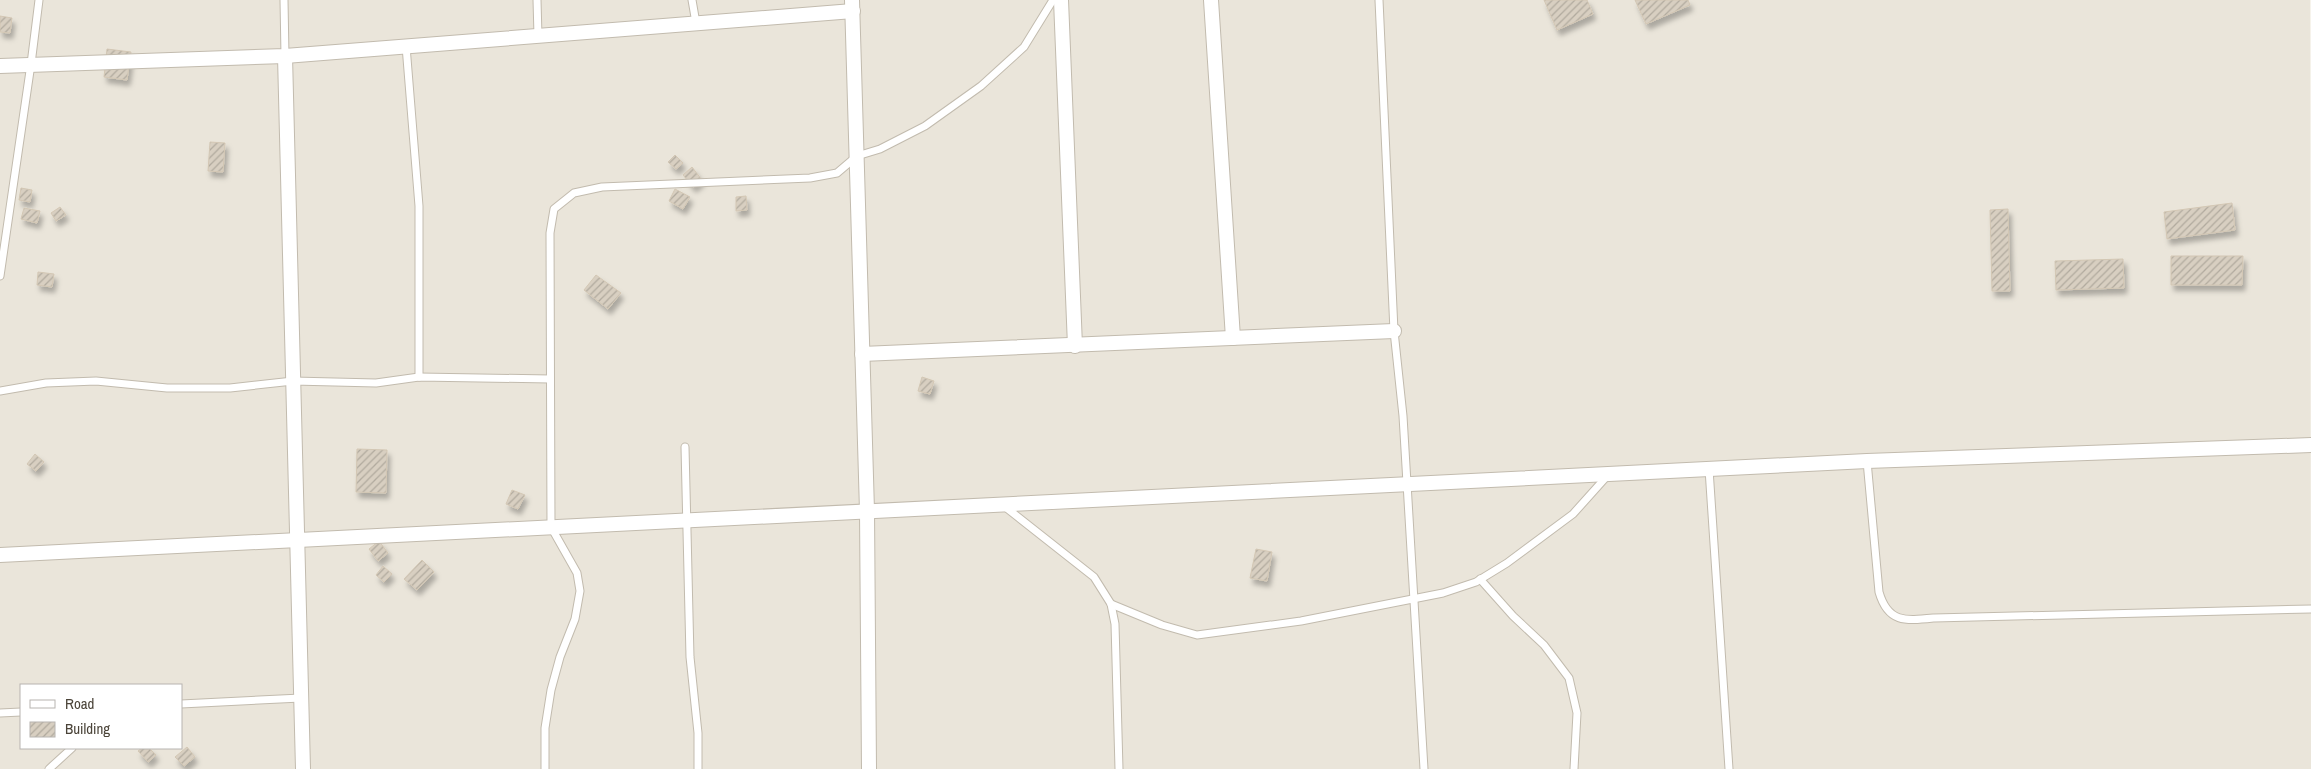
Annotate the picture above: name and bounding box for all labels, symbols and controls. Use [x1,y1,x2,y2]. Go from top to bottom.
legend [20,684,182,749]
text: Road [65,693,94,714]
text: Building [65,718,110,739]

